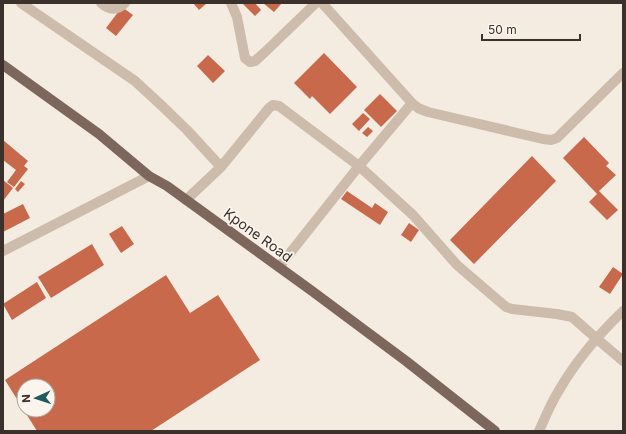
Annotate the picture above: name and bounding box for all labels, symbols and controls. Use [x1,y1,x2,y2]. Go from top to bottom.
scale bar [482,16,580,42]
text: 50 m [488,22,517,37]
street label: Kpone Road [221,204,296,265]
north arrow [16,378,56,418]
text: N [19,394,33,403]

